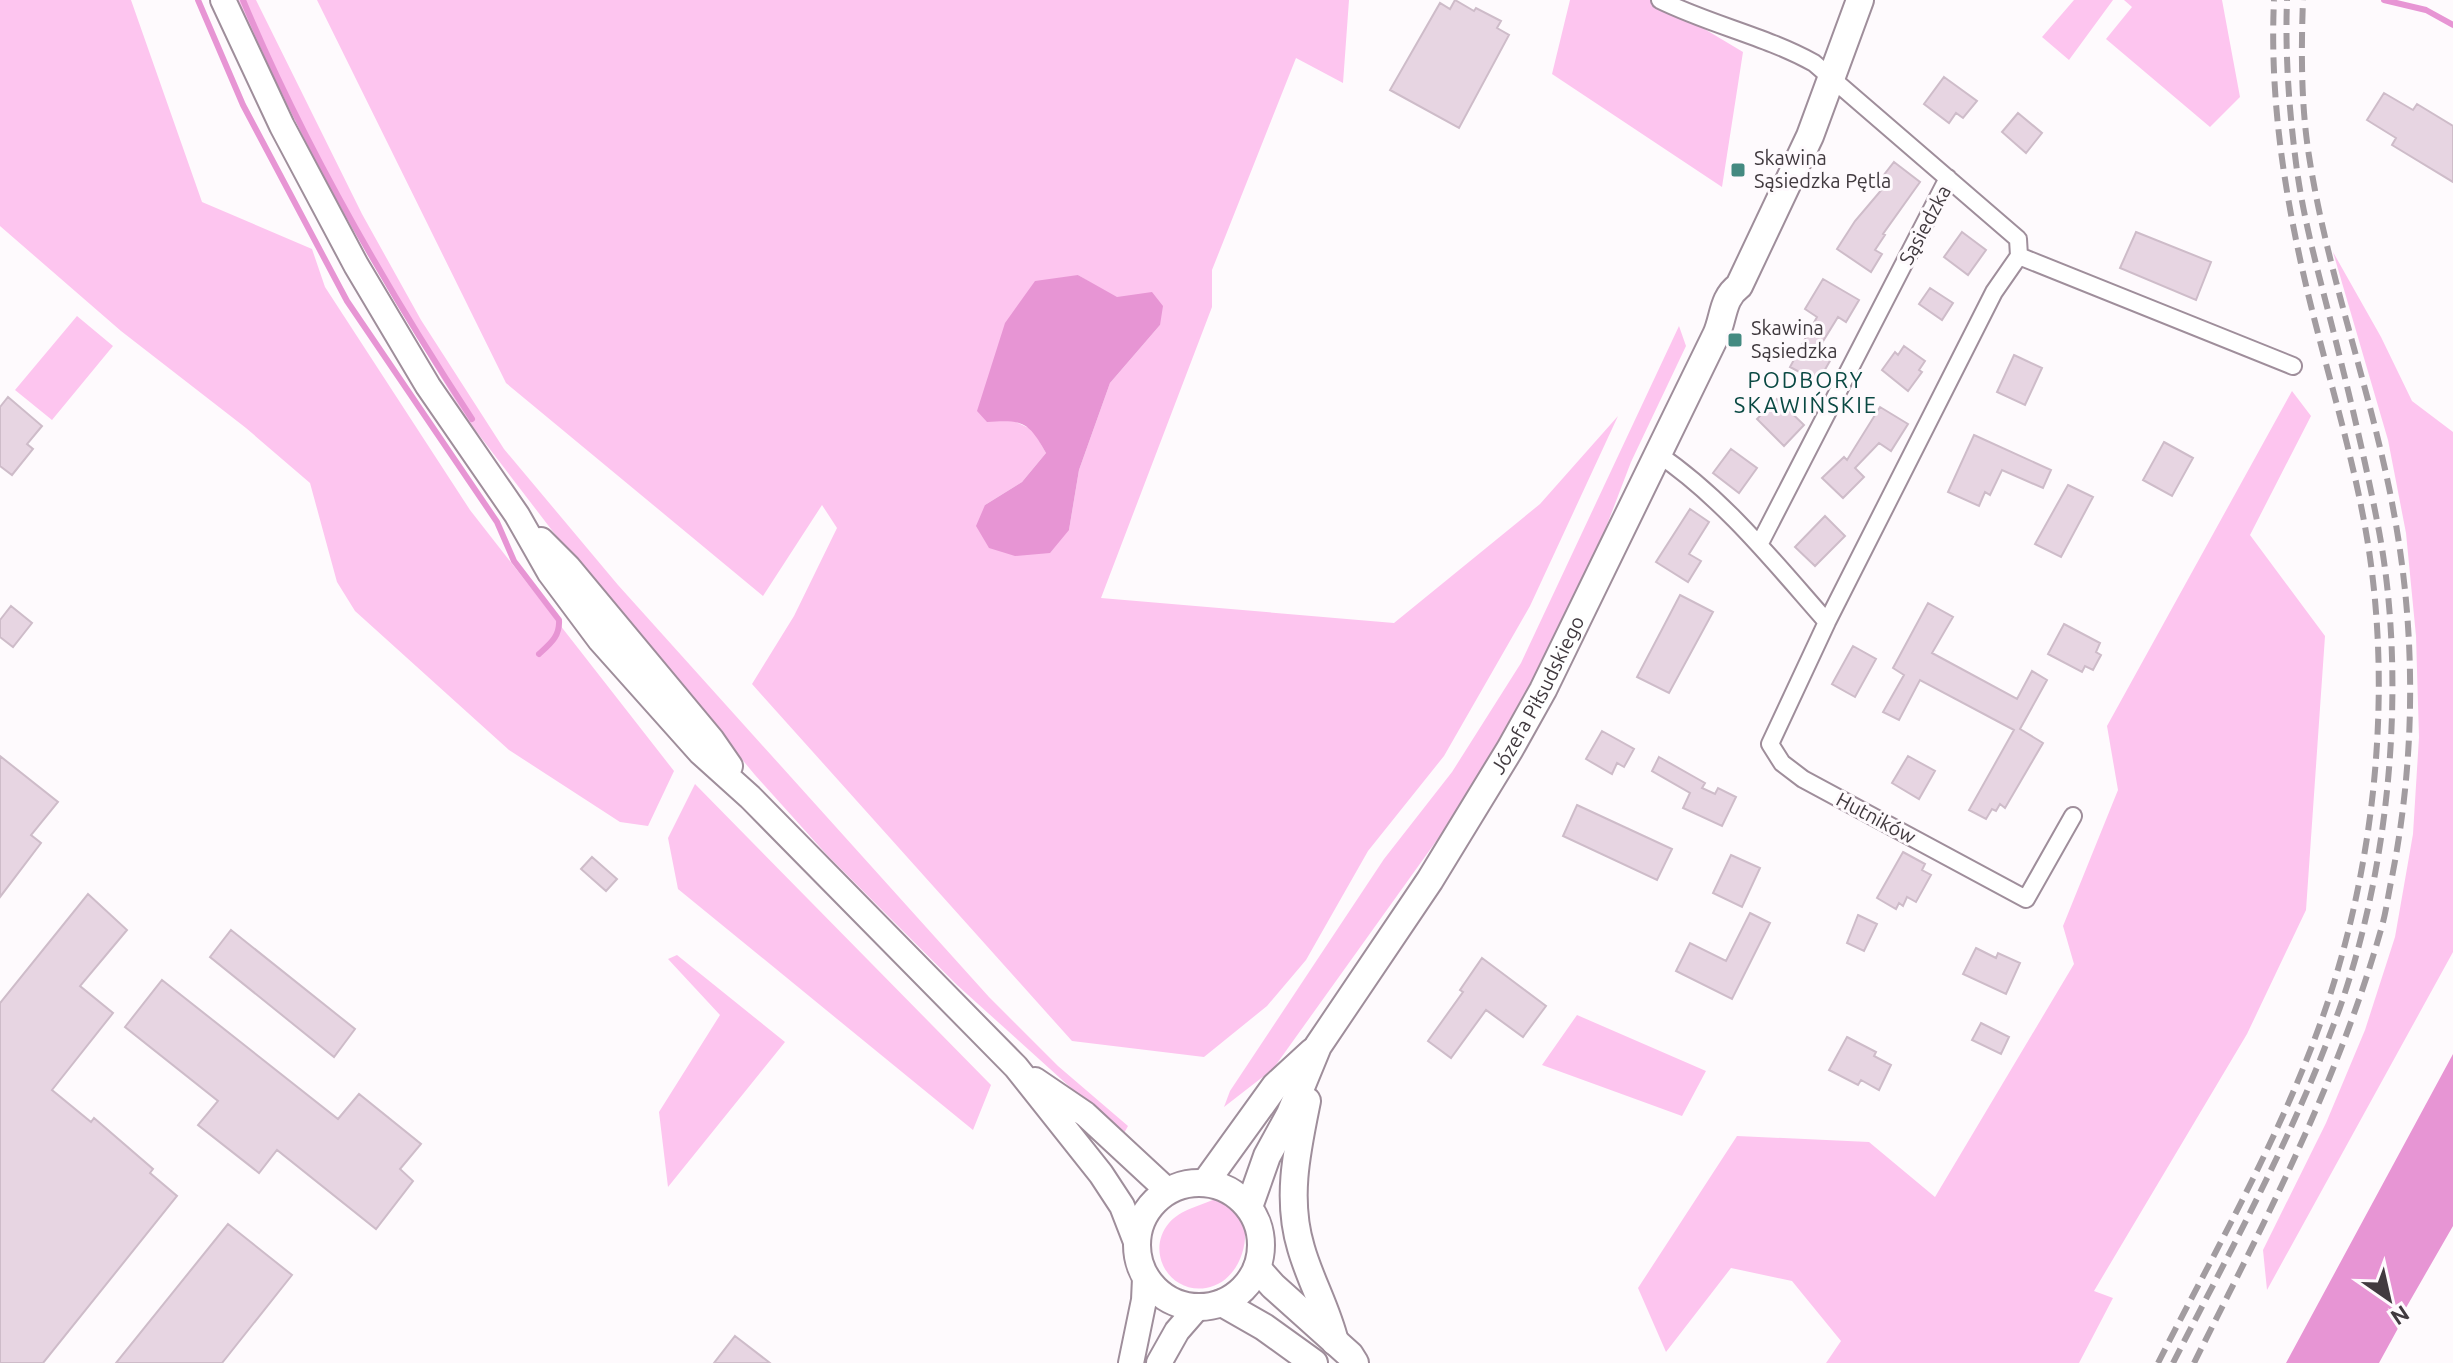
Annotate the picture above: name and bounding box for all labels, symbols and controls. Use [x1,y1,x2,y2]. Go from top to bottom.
place label: Skawina Sąsiedzka Pętla [1754,146,1891,192]
marker: Skawina Sąsiedzka Pętla [1729,161,1747,179]
street label: Sąsiedzka [1894,181,1955,268]
place label: Skawina Sąsiedzka [1751,316,1838,362]
marker: Skawina Sąsiedzka [1726,331,1744,349]
district label: PODBORY SKAWIŃSKIE [1734,367,1878,417]
street label: Józefa Piłsudskiego [1486,612,1588,778]
street label: Hutników [1833,787,1920,848]
north arrow [2349,1259,2429,1339]
text: N [2387,1301,2414,1331]

